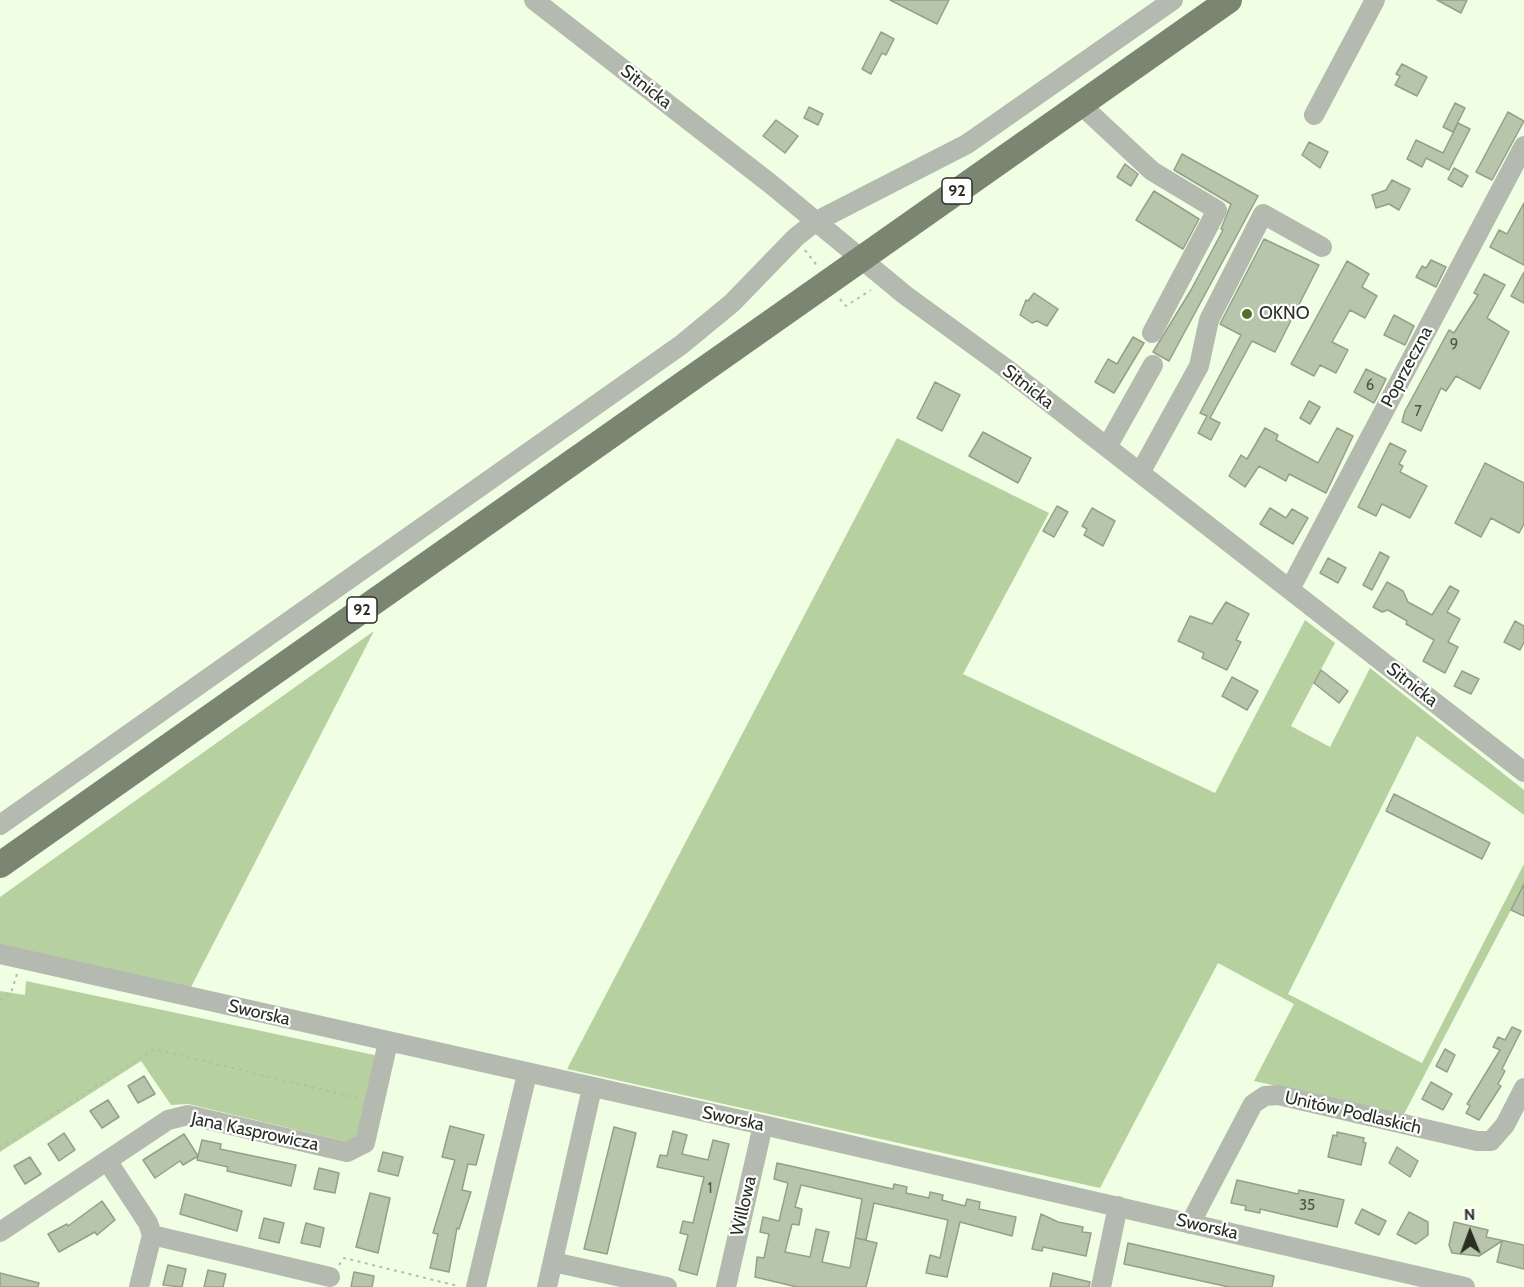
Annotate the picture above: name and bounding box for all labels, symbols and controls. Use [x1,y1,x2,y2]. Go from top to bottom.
street label: Sitnicka [616,60,676,114]
road number: 92 [942,178,972,204]
place label: OKNO [1259,303,1310,325]
marker: OKNO [1240,307,1254,321]
street label: Poprzeczna [1377,323,1437,411]
house number: 9 [1450,336,1458,354]
street label: Sitnicka [998,360,1058,414]
house number: 6 [1366,377,1374,395]
house number: 7 [1414,403,1422,421]
road number: 92 [347,597,377,623]
street label: Sitnicka [1382,658,1442,712]
street label: Sworska [226,995,292,1031]
street label: Unitów Podlaskich [1283,1087,1423,1139]
street label: Sworska [700,1102,766,1136]
street label: Jana Kasprowicza [189,1108,321,1156]
street label: Willowa [727,1174,761,1238]
house number: 1 [708,1180,712,1198]
house number: 35 [1299,1197,1315,1215]
north arrow [1440,1203,1500,1263]
text: N [1464,1205,1475,1224]
street label: Sworska [1174,1209,1240,1245]

